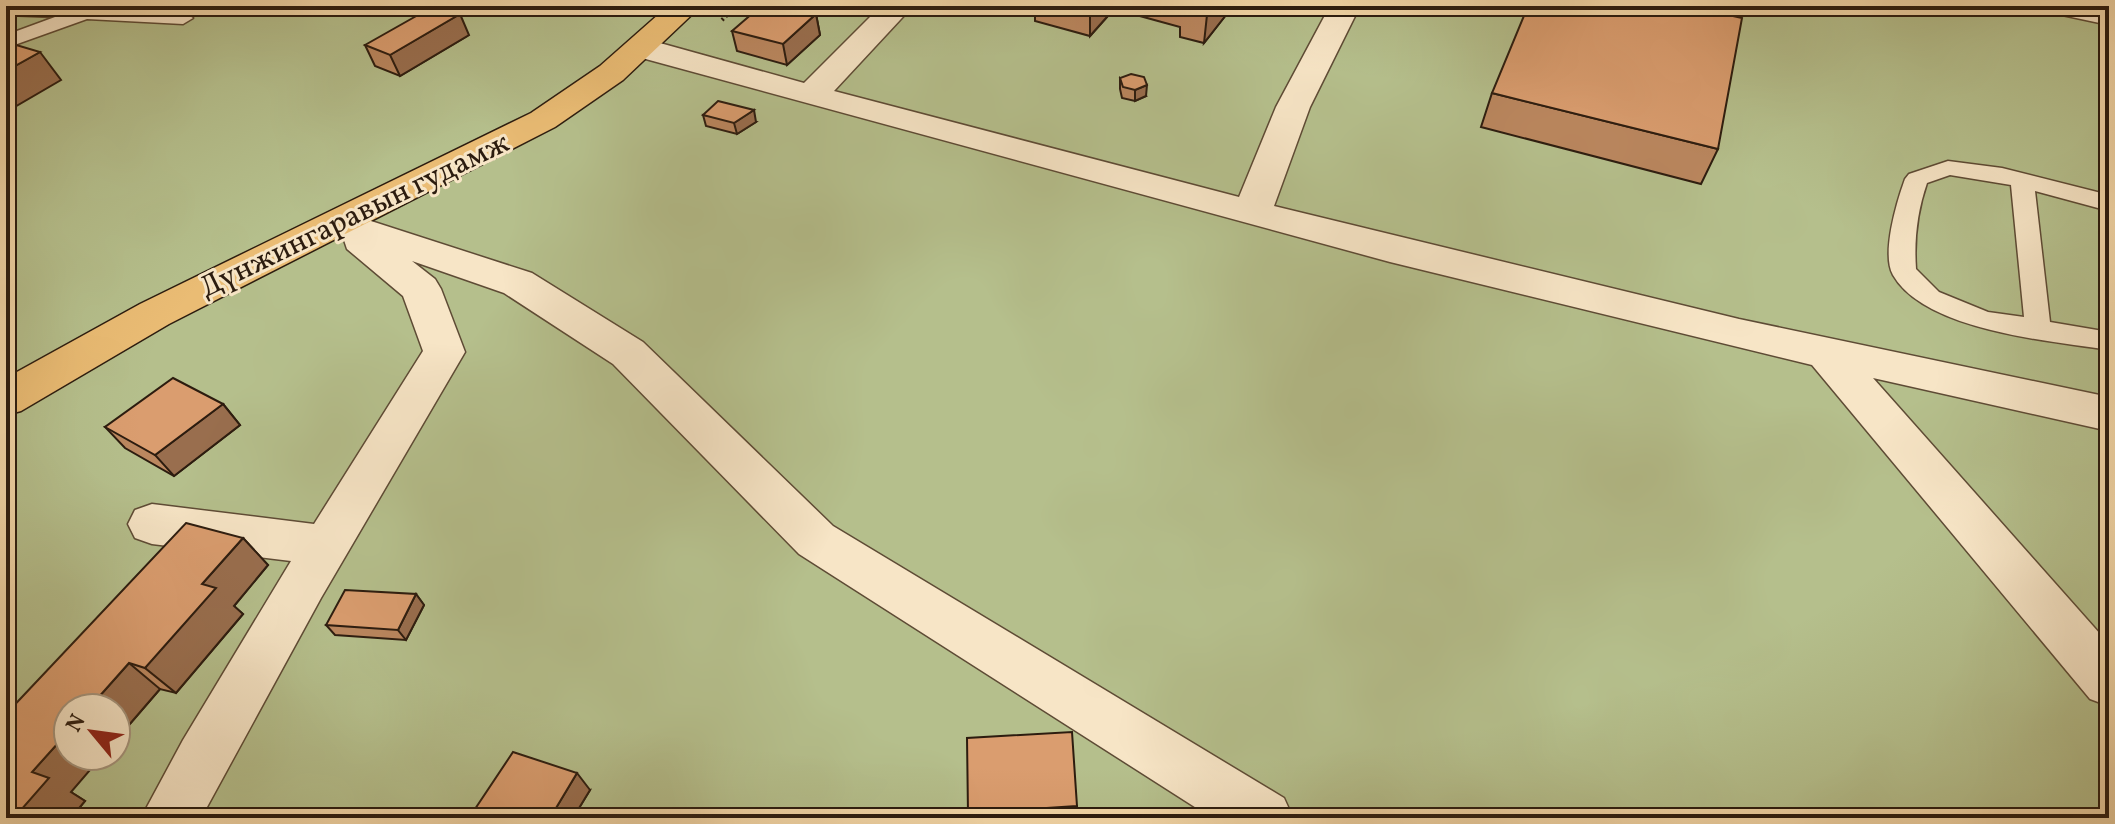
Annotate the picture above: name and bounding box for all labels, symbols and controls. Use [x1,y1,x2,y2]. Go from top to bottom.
street label: Дүнжингаравын гудамж [193,122,517,309]
north arrow [52,692,132,772]
text: N [59,709,94,738]

